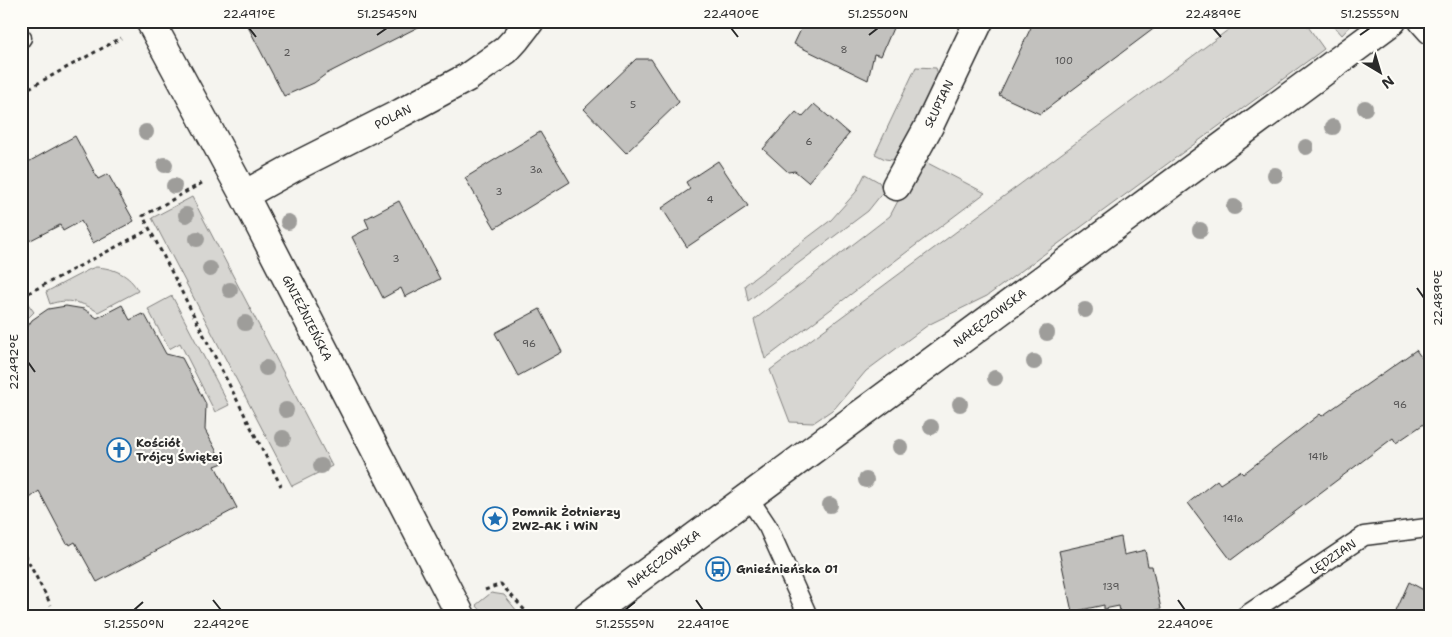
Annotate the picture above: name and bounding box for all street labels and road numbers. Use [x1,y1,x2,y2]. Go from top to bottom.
street label: SŁUPIAN [921,77,957,131]
street label: POLAN [372,101,414,133]
street label: GNIEŹNIEŃSKA [278,272,336,364]
street label: NAŁĘCZOWSKA [950,285,1030,351]
street label: NAŁĘCZOWSKA [624,526,704,592]
street label: LĘDZIAN [1307,536,1359,578]

